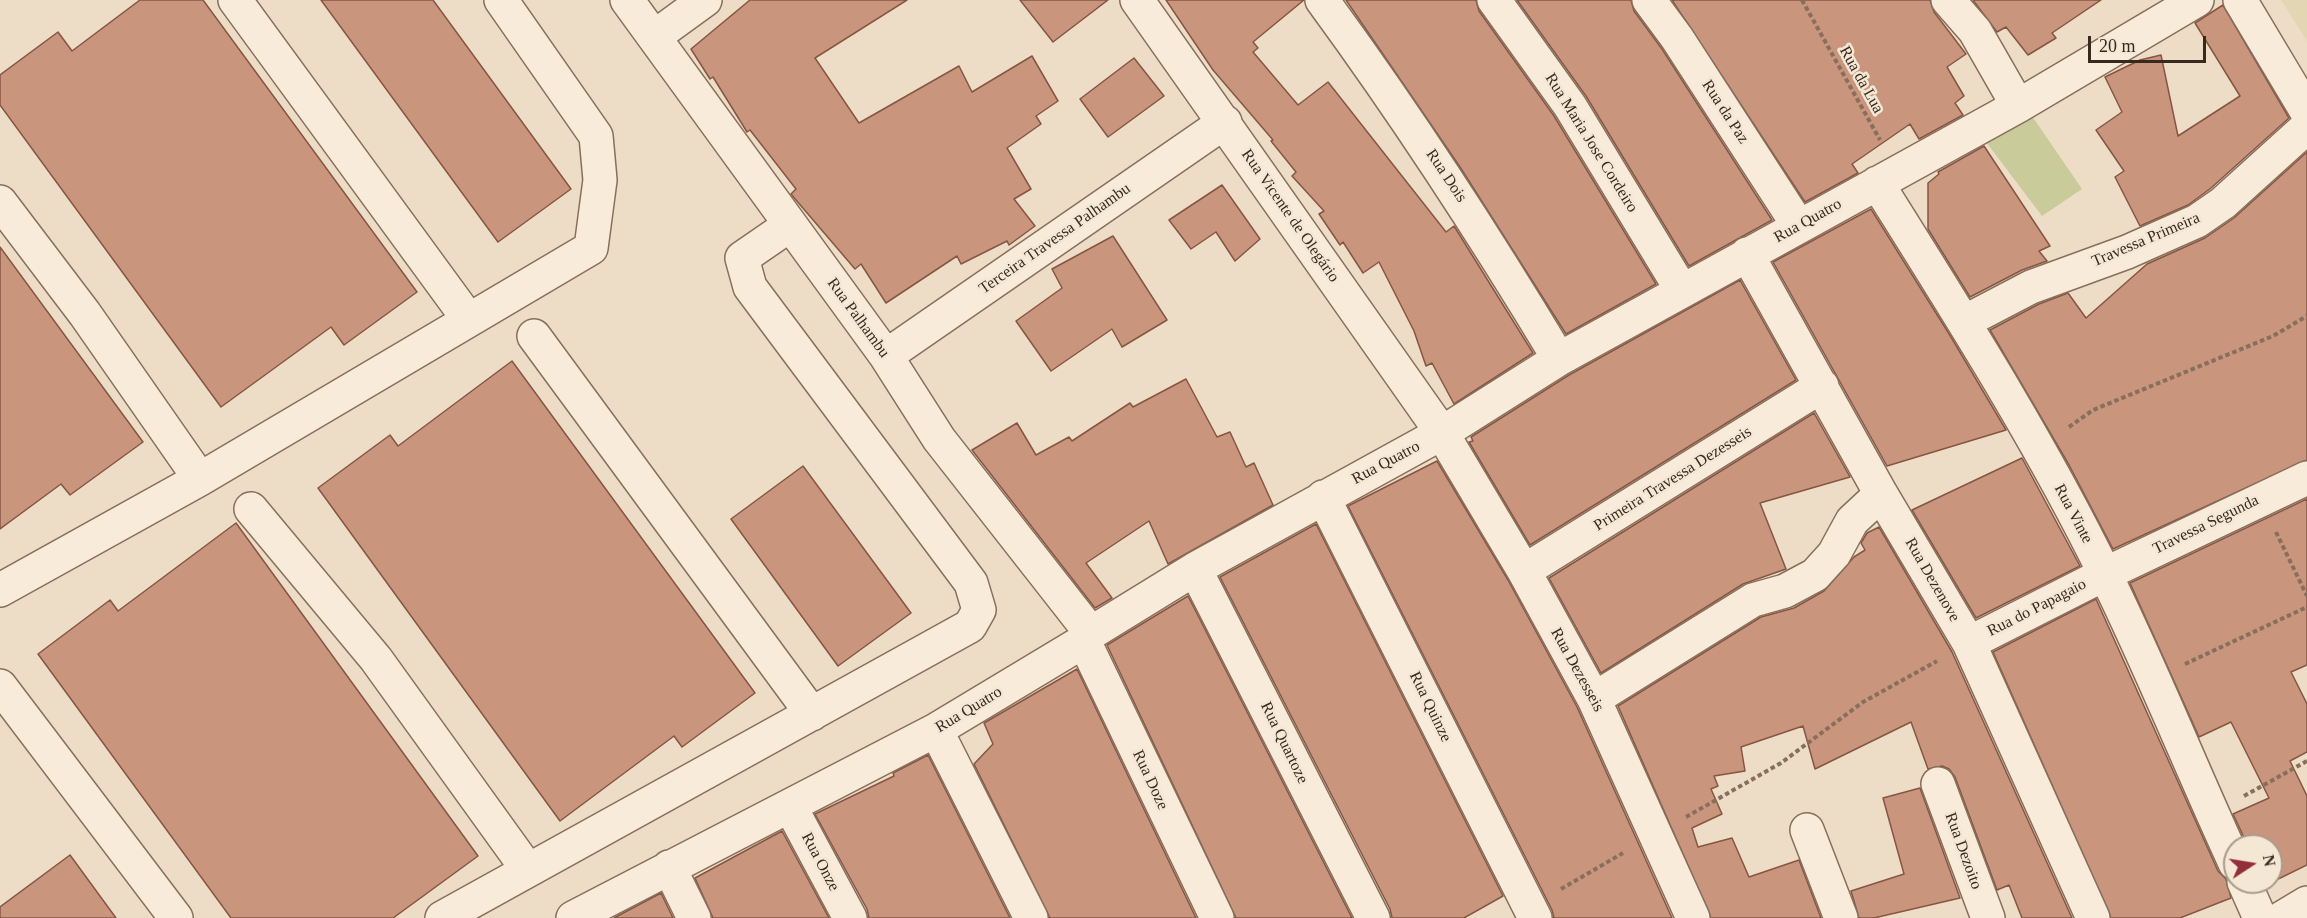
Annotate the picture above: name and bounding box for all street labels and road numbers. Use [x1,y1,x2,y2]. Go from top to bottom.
street label: Rua da Lua [1835,43,1887,117]
street label: Rua Maria Jose Cordeiro [1540,70,1642,216]
street label: Rua da Paz [1697,77,1753,147]
street label: Rua Vicente de Olegário [1237,146,1343,286]
street label: Rua Dois [1421,146,1471,206]
street label: Terceira Travessa Palhambu [976,179,1134,299]
street label: Rua Quatro [1771,195,1845,247]
street label: Travessa Primeira [2089,209,2203,271]
street label: Rua Palhambu [823,274,893,362]
street label: Primeira Travessa Dezesseis [1591,423,1755,535]
street label: Rua Quatro [1349,437,1423,489]
street label: Rua Vinte [2049,481,2097,547]
street label: Travessa Segunda [2150,491,2262,559]
street label: Rua Dezenove [1900,535,1964,625]
street label: Rua do Papagaio [1984,575,2090,641]
street label: Rua Dezesseis [1546,625,1608,715]
street label: Rua Quinze [1405,669,1455,745]
street label: Rua Quatro [932,683,1006,737]
street label: Rua Quartoze [1256,699,1312,787]
street label: Rua Doze [1128,747,1172,813]
street label: Rua Dezoito [1940,810,1986,892]
street label: Rua Onze [797,829,843,895]

